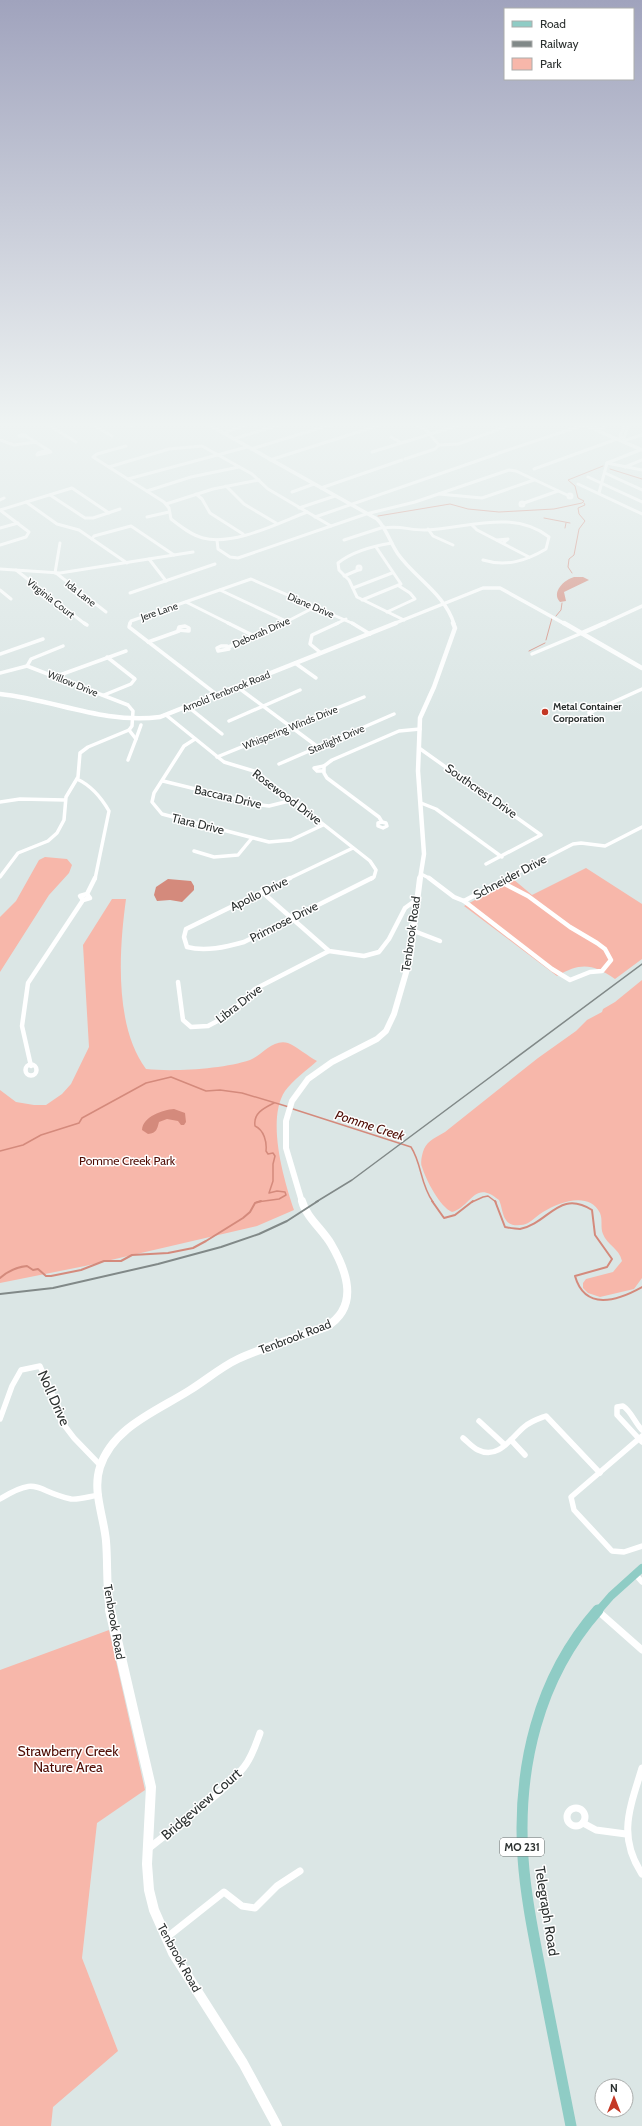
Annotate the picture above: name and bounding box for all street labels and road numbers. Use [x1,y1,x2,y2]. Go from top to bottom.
street label: Virginia Court [24,576,78,621]
street label: Ida Lane [63,577,99,609]
street label: Diane Drive [285,590,336,621]
street label: Jere Lane [138,599,179,624]
street label: Deborah Drive [231,614,292,651]
street label: Willow Drive [46,667,100,700]
street label: Arnold Tenbrook Road [180,668,272,715]
street label: Whispering Winds Drive [241,702,340,752]
street label: Starlight Drive [306,722,366,757]
street label: Southcrest Drive [442,760,520,821]
street label: Rosewood Drive [250,766,325,828]
street label: Baccara Drive [193,781,263,812]
street label: Tiara Drive [170,810,226,837]
street label: Schneider Drive [471,851,549,902]
street label: Apollo Drive [227,873,290,914]
street label: Tenbrook Road [398,895,423,973]
street label: Primrose Drive [247,898,320,945]
street label: Libra Drive [213,981,265,1026]
street label: Tenbrook Road [257,1316,333,1357]
street label: Noll Drive [34,1368,74,1428]
street label: Tenbrook Road [101,1583,128,1661]
street label: Bridgeview Court [157,1764,245,1844]
road number: MO 231 [500,1838,544,1856]
street label: Telegraph Road [531,1865,563,1957]
street label: Tenbrook Road [154,1921,204,1995]

